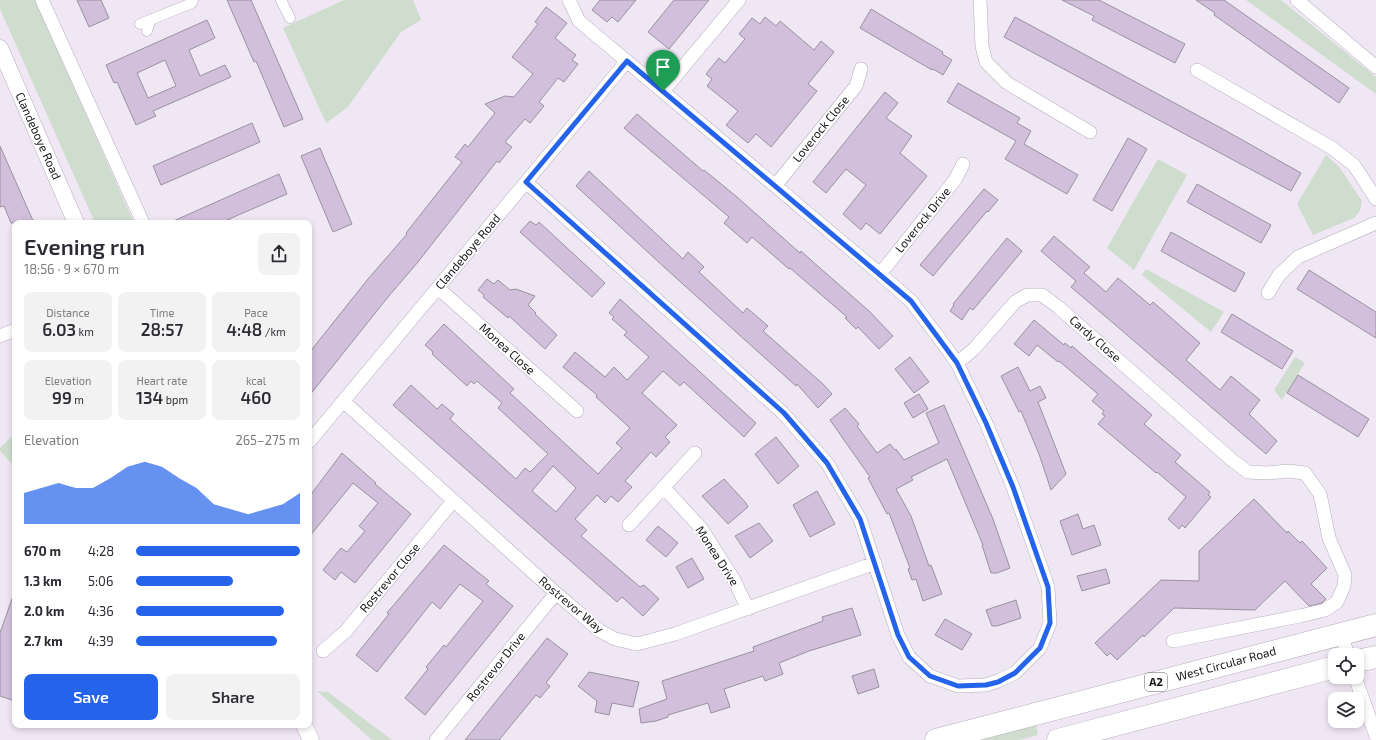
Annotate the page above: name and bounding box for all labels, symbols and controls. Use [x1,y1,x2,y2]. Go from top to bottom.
pin [646,50,680,91]
icon: arrive [652,56,674,78]
street label: Clandeboye Road [13,90,64,181]
street label: Loverock Close [789,92,851,164]
street label: Loverock Drive [892,184,953,255]
street label: Clandeboye Road [432,211,503,292]
text: Evening run [24,233,145,259]
button: share [258,233,300,275]
text: 18:56 · 9 × 670 m [24,261,119,277]
text: Distance [46,306,90,319]
text: Time [150,306,174,319]
text: Pace [244,306,268,319]
street label: Cardy Close [1067,312,1124,364]
text: 6.03 [42,319,76,339]
text: 28:57 [141,319,183,339]
text: 4:48 [226,319,262,339]
street label: Monea Close [477,320,538,377]
text: km [76,325,94,338]
text: /km [262,325,286,338]
text: Elevation [45,374,91,387]
text: Heart rate [137,374,187,387]
text: kcal [246,374,266,387]
text: 99 [52,387,72,407]
text: 134 [136,387,163,407]
text: 460 [240,387,272,407]
text: m [72,393,84,406]
text: bpm [163,393,188,406]
text: Elevation [24,432,79,448]
text: 265–275 m [235,432,300,448]
street label: Monea Drive [693,523,742,588]
street label: Rostrevor Close [356,540,422,615]
text: 670 m [24,543,61,559]
text: 4:28 [88,543,114,559]
text: 1.3 km [24,573,62,589]
text: 5:06 [88,573,113,589]
street label: Rostrevor Way [536,573,607,636]
text: 2.0 km [24,603,64,619]
text: 4:36 [88,603,114,619]
street label: Rostrevor Drive [463,629,527,704]
text: 2.7 km [24,633,63,649]
text: 4:39 [88,633,114,649]
street label: West Circular Road [1174,643,1277,683]
map controls [1328,648,1364,728]
button: locate [1328,648,1364,684]
road number: A2 [1145,673,1167,691]
button: Save [24,674,158,720]
button: Share [166,674,300,720]
button: layers [1328,692,1364,728]

